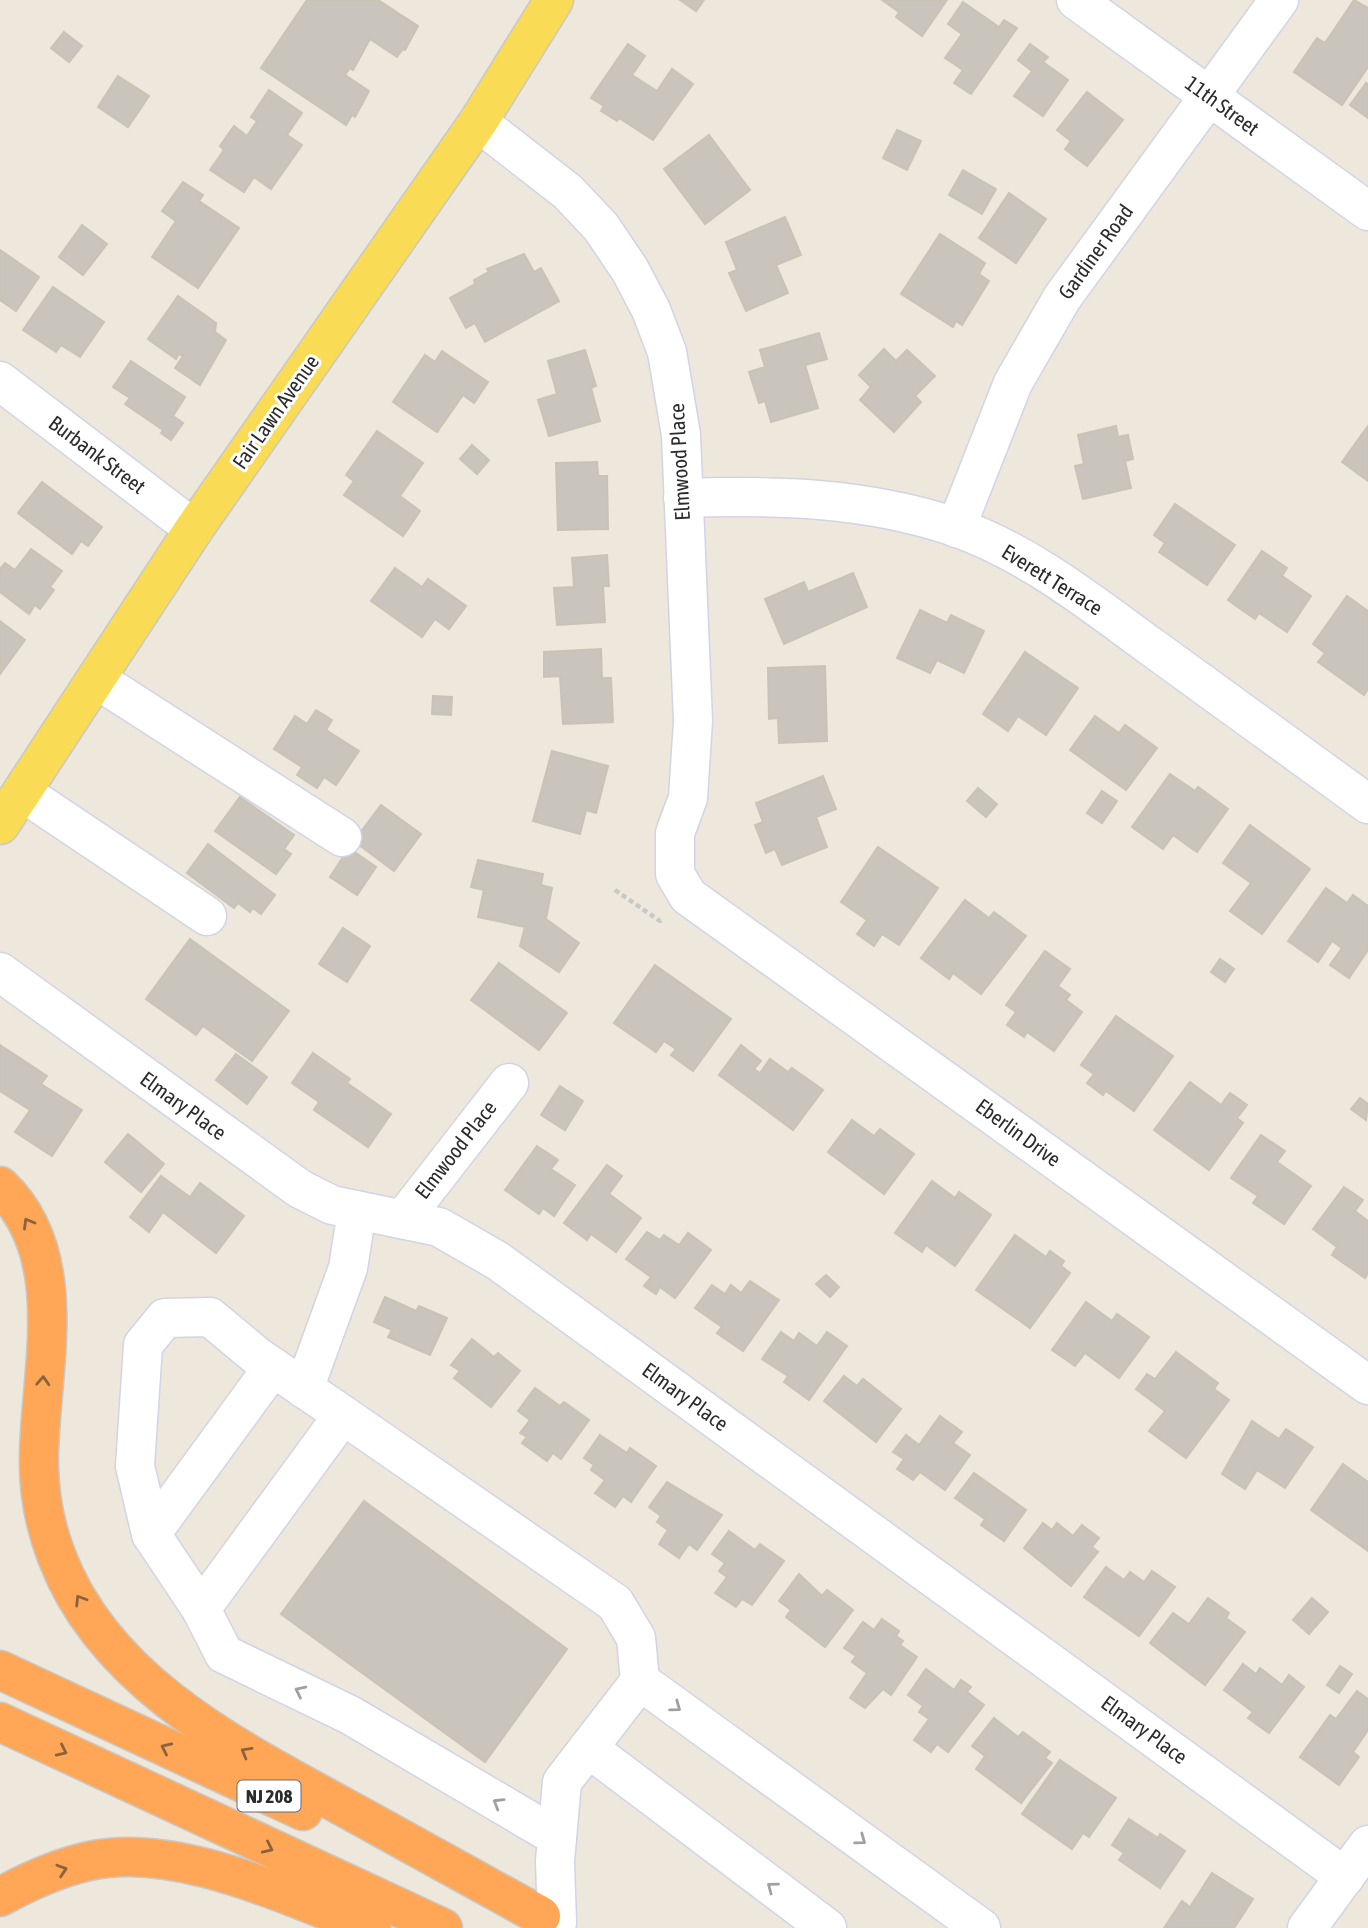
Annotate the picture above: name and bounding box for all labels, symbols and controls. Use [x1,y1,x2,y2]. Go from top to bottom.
street label: 11th Street [1181,71,1264,140]
street label: Gardiner Road [1053,200,1137,303]
street label: Fair Lawn Avenue [227,350,323,473]
street label: Elmwood Place [664,403,694,521]
street label: Burbank Street [45,410,151,498]
street label: Everett Terrace [998,539,1107,620]
street label: Elmary Place [136,1066,231,1144]
street label: Eberlin Drive [972,1093,1066,1171]
street label: Elmwood Place [410,1096,501,1203]
one-way arrow [23,1217,36,1230]
street label: Elmary Place [638,1357,733,1435]
one-way arrow [35,1375,50,1386]
one-way arrow [75,1595,88,1608]
one-way arrow [295,1685,307,1699]
street label: Elmary Place [1097,1690,1192,1768]
one-way arrow [668,1699,681,1711]
one-way arrow [161,1742,173,1756]
one-way arrow [55,1743,67,1757]
one-way arrow [240,1748,253,1761]
road number: NJ 208 [238,1780,300,1812]
one-way arrow [492,1798,505,1811]
one-way arrow [853,1832,865,1844]
one-way arrow [261,1840,273,1854]
one-way arrow [56,1864,68,1878]
one-way arrow [768,1883,780,1895]

